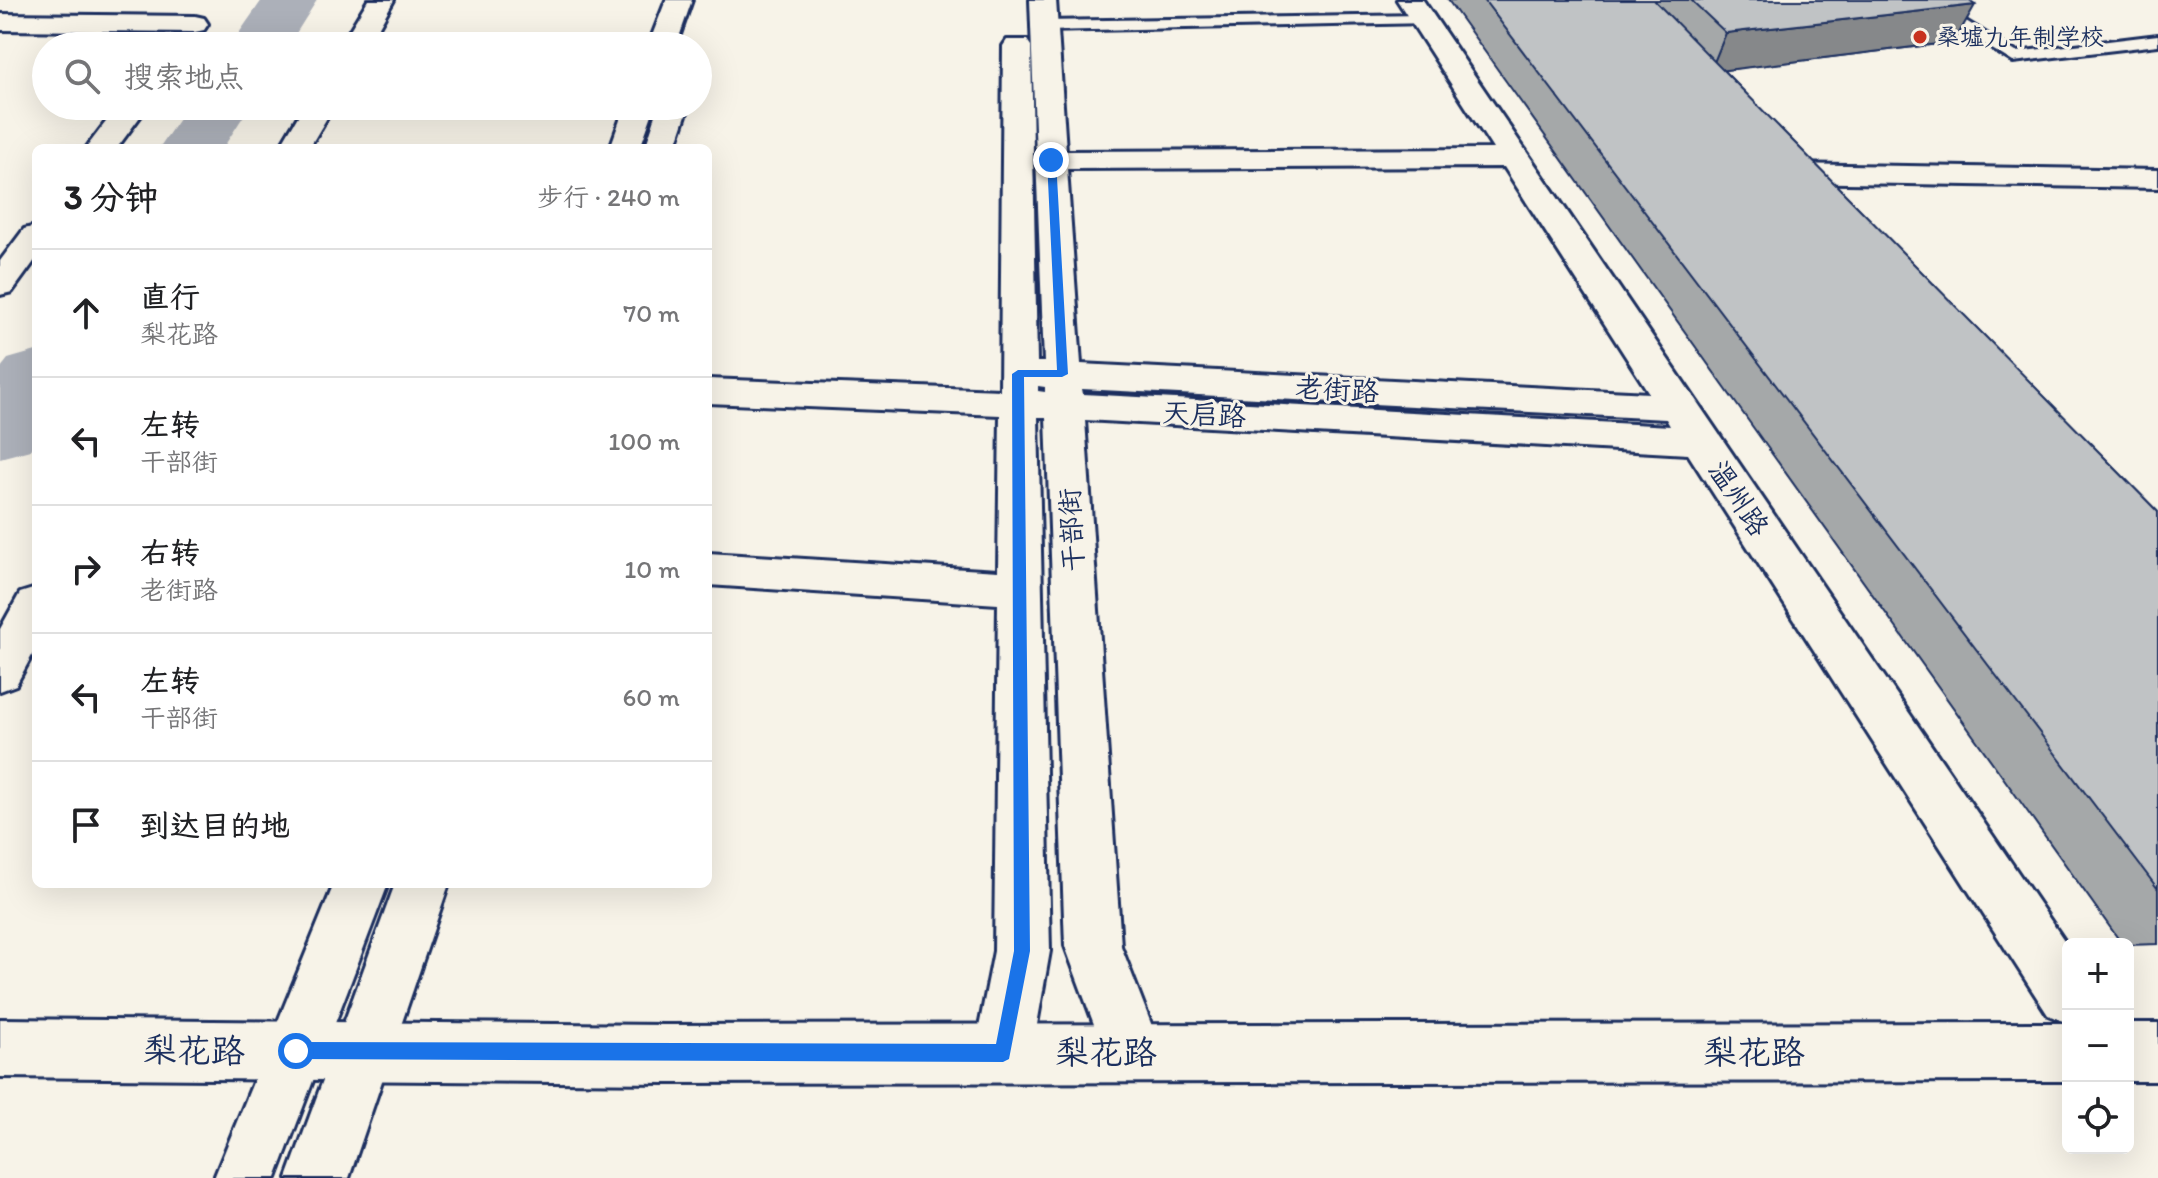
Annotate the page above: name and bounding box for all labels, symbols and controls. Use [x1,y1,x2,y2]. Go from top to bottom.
place label: 桑墟九年制学校 [1936,22,2104,51]
marker: 桑墟九年制学校 [1911,28,1929,46]
search box [32,32,712,120]
icon: search [60,54,104,98]
text: 搜索地点 [124,58,244,95]
route end [1033,142,1069,178]
text: 3 分钟 [64,177,158,218]
text: 步行 · 240 m [537,181,680,213]
text: 直行 [140,278,200,315]
icon: ahead [64,291,108,335]
text: 70 m [623,297,680,329]
text: 梨花路 [140,318,218,350]
street label: 老街路 [1294,370,1380,408]
street label: 天启路 [1161,395,1247,433]
text: 左转 [140,406,200,443]
icon: left [64,419,108,463]
text: 100 m [608,425,680,457]
text: 干部街 [140,446,218,478]
street label: 温州路 [1701,454,1777,542]
street label: 干部街 [1052,487,1090,573]
text: 右转 [140,534,200,571]
icon: right [64,547,108,591]
text: 10 m [624,553,680,585]
text: 老街路 [140,574,218,606]
text: 左转 [140,662,200,699]
icon: left [64,675,108,719]
text: 60 m [623,681,680,713]
text: 干部街 [140,702,218,734]
icon: arrive [64,803,108,847]
text: 到达目的地 [140,807,290,844]
map controls [2062,938,2134,1154]
button: + [2062,938,2134,1010]
button: − [2062,1010,2134,1082]
street label: 梨花路 [143,1029,245,1072]
street label: 梨花路 [1055,1032,1157,1073]
street label: 梨花路 [1703,1032,1805,1073]
route start [278,1033,314,1069]
button: locate [2062,1082,2134,1154]

